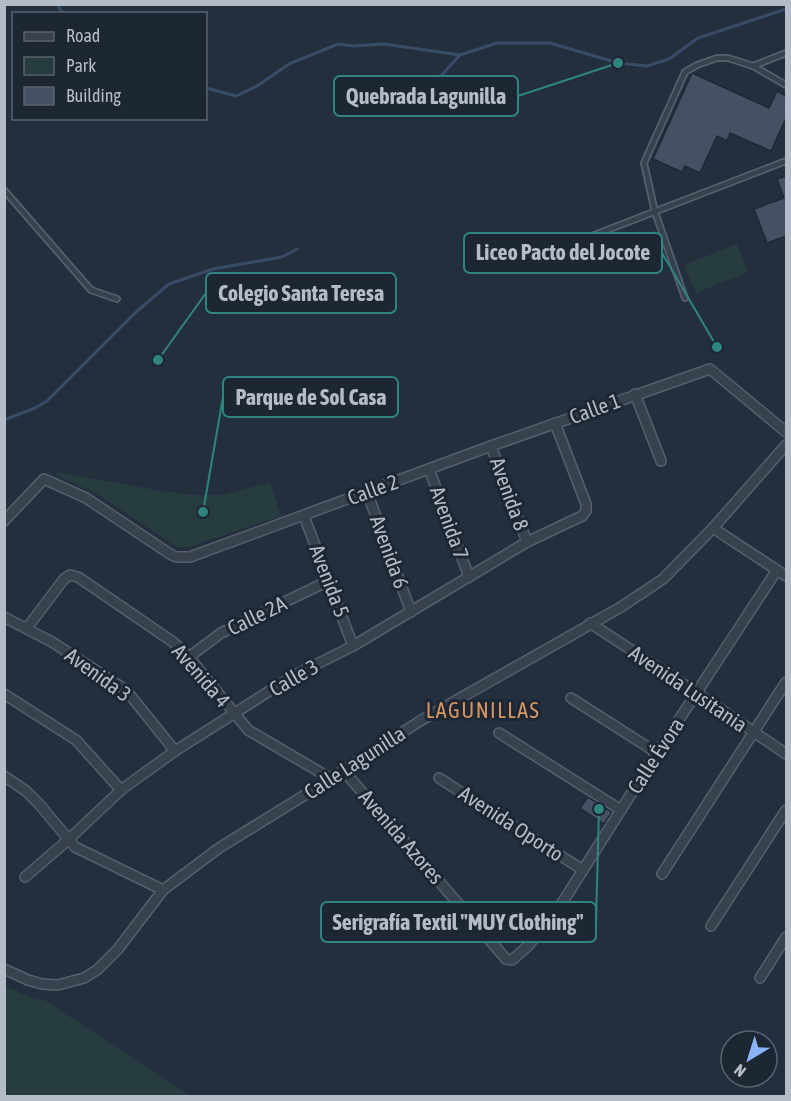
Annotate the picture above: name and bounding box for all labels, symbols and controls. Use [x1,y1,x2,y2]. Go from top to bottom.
legend [12,12,207,120]
text: Road [66,25,100,46]
text: Park [66,55,96,76]
callout: Quebrada Lagunilla [334,76,518,116]
text: Quebrada Lagunilla [346,83,506,109]
text: Building [66,85,121,106]
callout: Liceo Pacto del Jocote [464,233,662,273]
text: Liceo Pacto del Jocote [476,239,650,265]
callout: Colegio Santa Teresa [206,273,396,313]
text: Colegio Santa Teresa [218,280,384,306]
callout: Parque de Sol Casa [223,377,398,417]
text: Parque de Sol Casa [235,384,387,410]
street label: Calle 1 [566,388,623,428]
street label: Avenida 8 [486,454,534,533]
street label: Calle 2 [344,469,401,509]
street label: Avenida 7 [426,483,474,562]
street label: Avenida 6 [366,512,414,591]
street label: Avenida 5 [305,541,355,620]
street label: Calle 2A [223,590,291,640]
street label: Avenida 4 [168,639,236,712]
street label: Avenida Lusitania [625,640,752,736]
street label: Avenida 3 [61,642,136,706]
street label: Calle 3 [265,654,322,701]
district label: LAGUNILLAS [426,697,540,723]
street label: Calle Évora [622,713,688,798]
street label: Calle Lagunilla [299,721,409,804]
street label: Avenida Oporto [455,781,568,866]
street label: Avenida Azores [354,784,449,888]
callout: Serigrafía Textil "MUY Clothing" [321,902,596,942]
text: Serigrafía Textil "MUY Clothing" [332,909,584,935]
north arrow [719,1029,779,1089]
text: N [730,1061,749,1081]

